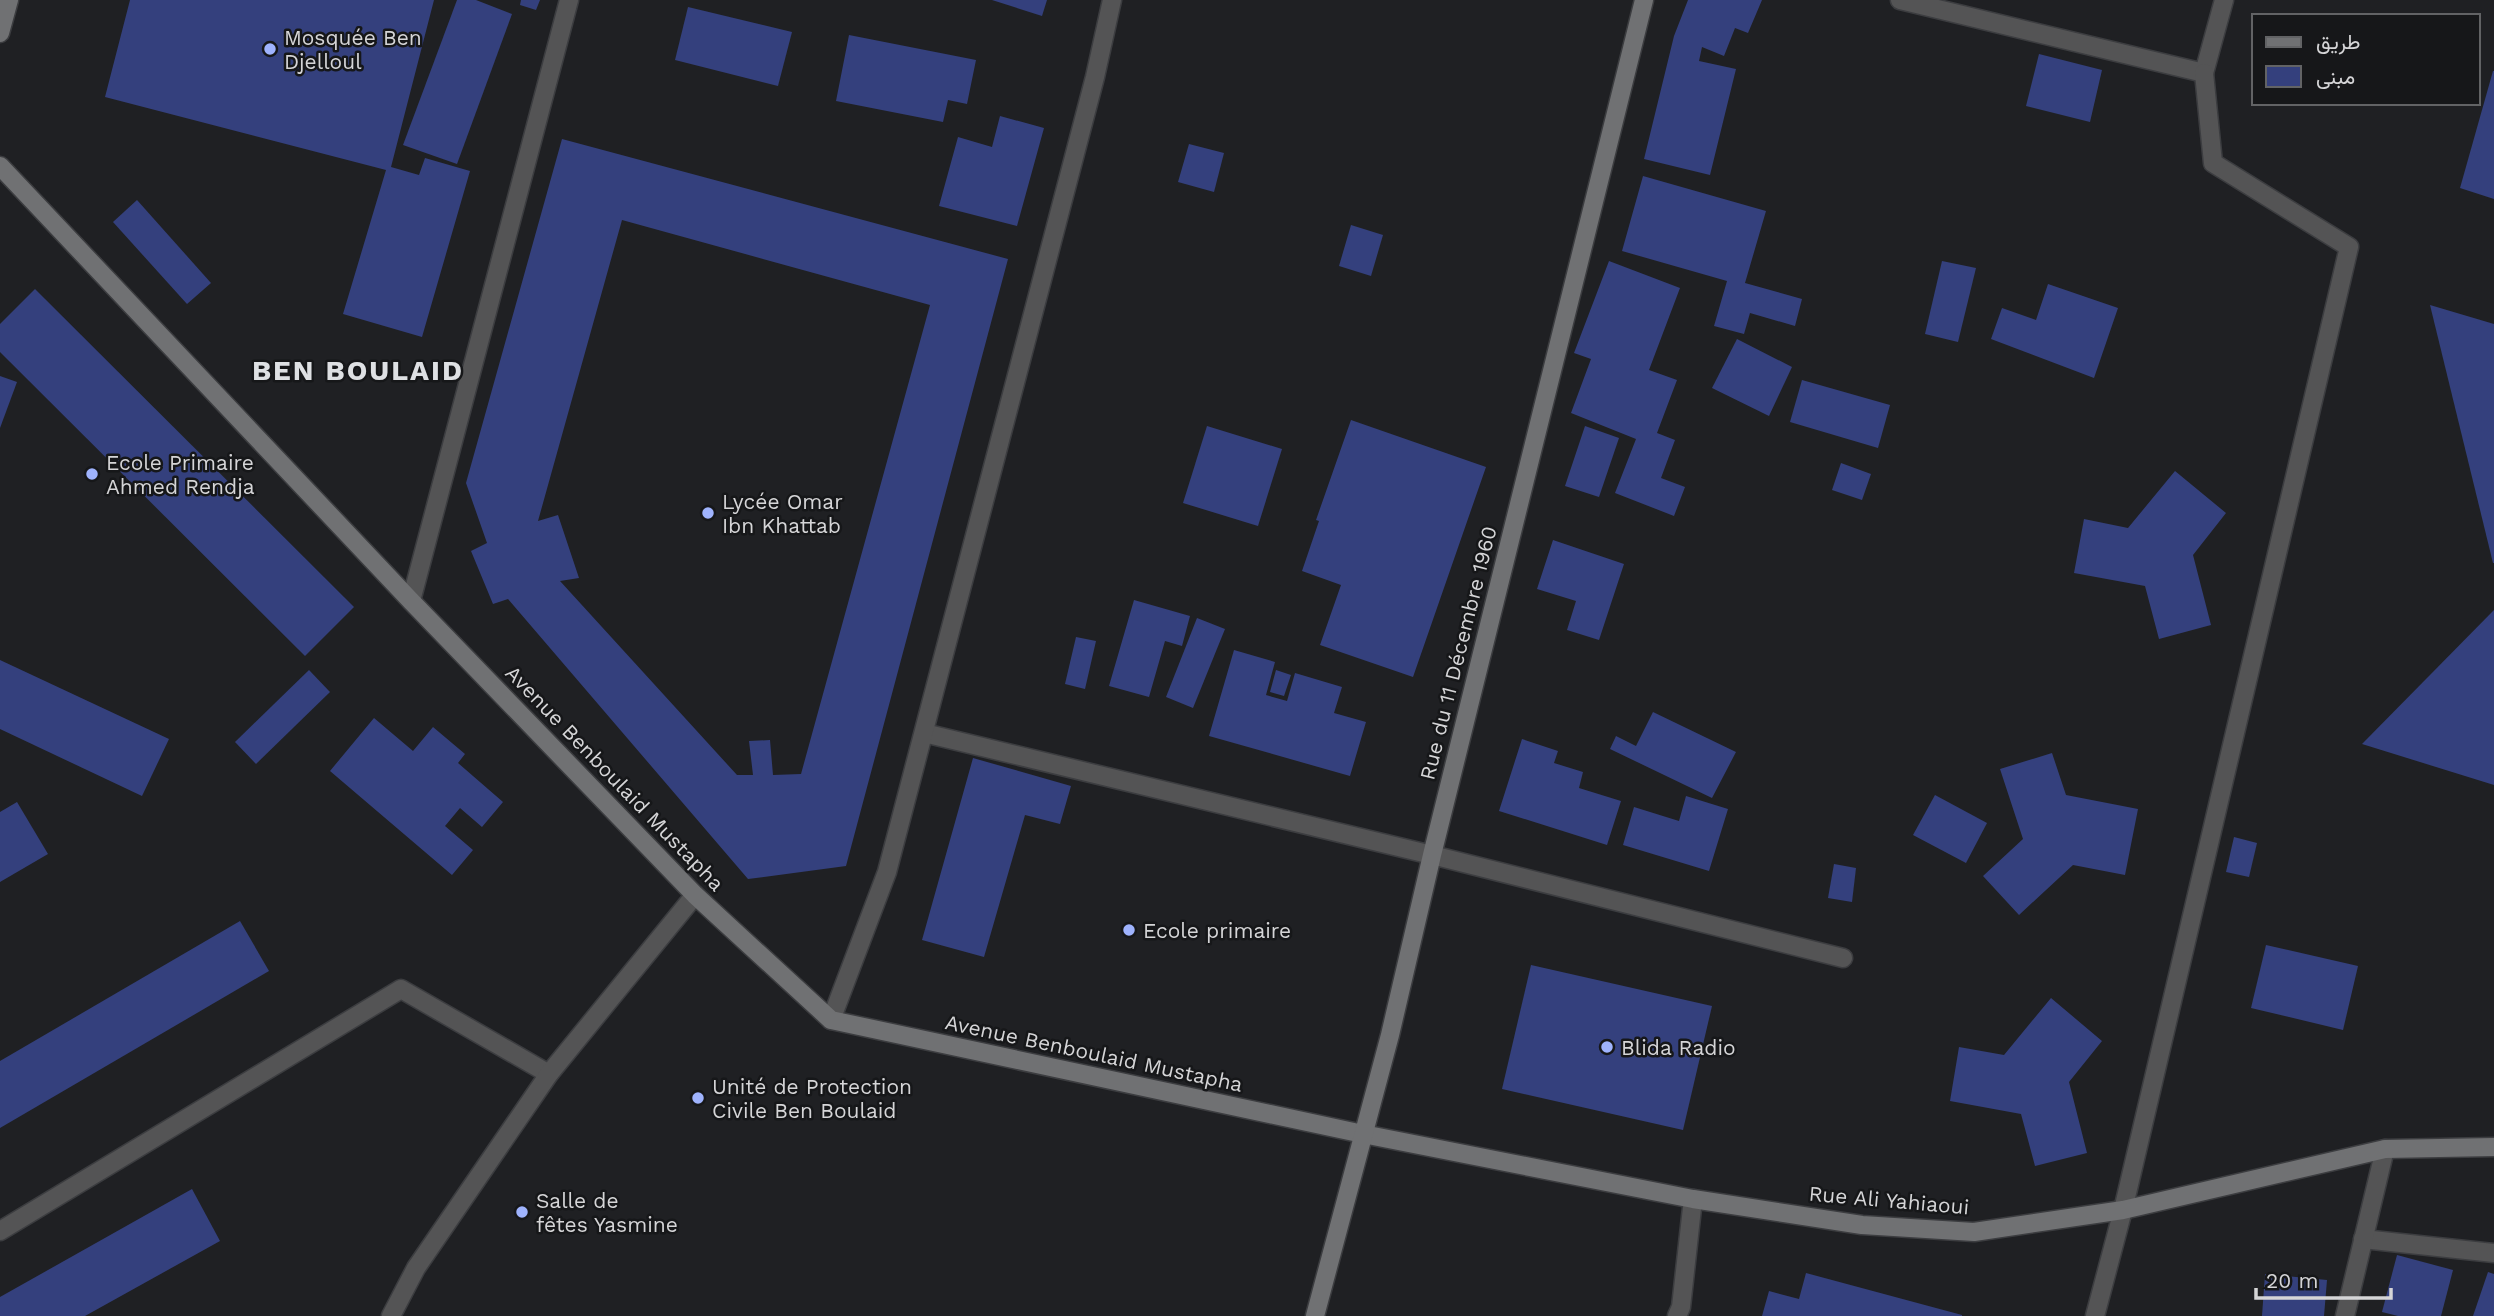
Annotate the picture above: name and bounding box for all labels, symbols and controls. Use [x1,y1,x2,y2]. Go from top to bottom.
legend [2252,14,2480,105]
place label: Mosquée Ben Djelloul [284,25,422,74]
text: طريق [2316,29,2361,55]
marker: Mosquée Ben Djelloul [262,41,278,57]
text: مبنى [2316,64,2355,89]
district label: BEN BOULAID [252,354,464,387]
place label: Ecole Primaire Ahmed Rendja [106,450,255,499]
marker: Ecole Primaire Ahmed Rendja [84,466,100,482]
place label: Lycée Omar Ibn Khattab [722,489,843,538]
marker: Lycée Omar Ibn Khattab [700,505,716,521]
street label: Rue du 11 Décembre 1960 [1414,523,1502,783]
street label: Avenue Benboulaid Mustapha [501,660,730,896]
place label: Ecole primaire [1143,918,1291,943]
marker: Ecole primaire [1121,922,1137,938]
street label: Avenue Benboulaid Mustapha [943,1009,1245,1097]
place label: Blida Radio [1621,1035,1736,1060]
marker: Blida Radio [1599,1039,1615,1055]
place label: Unité de Protection Civile Ben Boulaid [712,1074,912,1123]
marker: Unité de Protection Civile Ben Boulaid [690,1090,706,1106]
street label: Rue Ali Yahiaoui [1808,1181,1970,1219]
place label: Salle de fêtes Yasmine [536,1188,678,1237]
marker: Salle de fêtes Yasmine [514,1204,530,1220]
scale bar [2256,1256,2391,1300]
text: 20 m [2266,1268,2318,1293]

